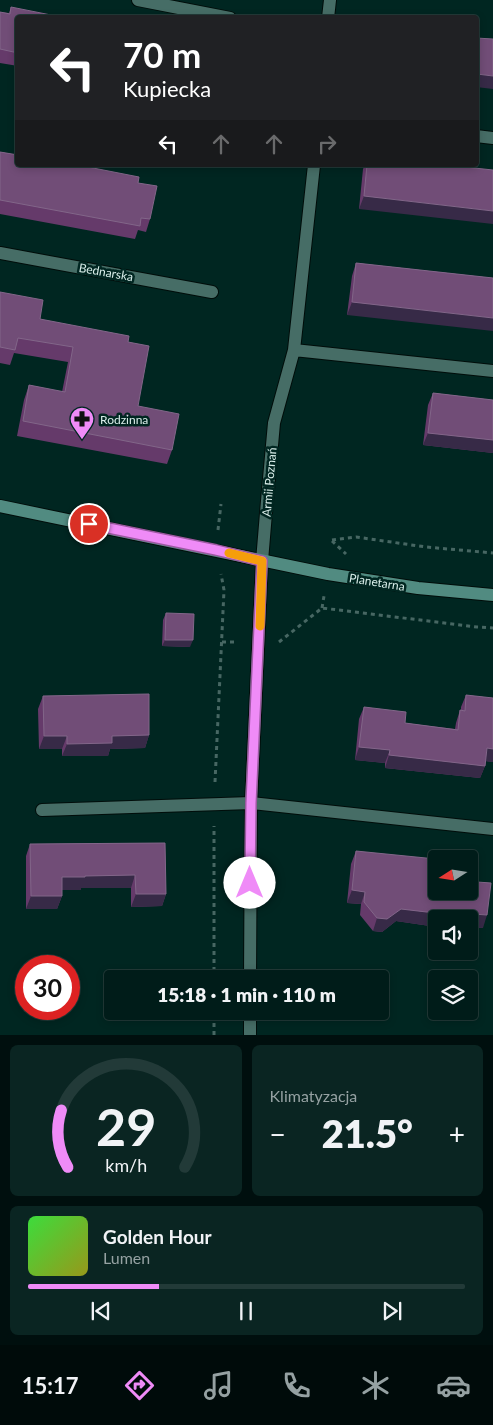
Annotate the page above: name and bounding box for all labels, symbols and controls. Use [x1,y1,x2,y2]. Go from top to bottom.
text: 70 m [123,33,201,75]
icon: left [40,35,105,100]
text: Kupiecka [123,75,211,102]
icon: left [154,130,182,158]
icon: ahead [207,130,235,158]
icon: ahead [260,130,288,158]
icon: right [313,130,341,158]
street label: Bednarska [78,260,134,284]
pharmacy icon: Rodzinna [69,406,95,440]
place label: Rodzinna [100,412,148,427]
street label: Armii Poznań [258,447,280,517]
pin [68,503,110,545]
icon: arrive [75,510,103,538]
street label: Planetarna [348,570,406,594]
north arrow [428,850,478,900]
map controls [428,850,478,1020]
position arrow [223,856,275,908]
button: sound [428,910,478,960]
speed limit sign: 30 [15,955,80,1020]
button: layers [428,970,478,1020]
text: 15:18 · 1 min · 110 m [157,983,336,1006]
text: Klimatyzacja [270,1086,357,1105]
text: 29 [96,1095,156,1157]
text: 21.5° [322,1110,413,1156]
text: − [270,1117,286,1151]
text: + [449,1117,465,1151]
text: km/h [105,1154,147,1176]
text: Golden Hour [103,1225,212,1248]
text: Lumen [103,1248,150,1267]
icon: previous [87,1297,115,1325]
icon: pause [232,1297,260,1325]
icon: next [378,1297,406,1325]
icon: directions [122,1368,157,1403]
icon: music [201,1368,236,1403]
icon: phone [279,1368,314,1403]
icon: climate [358,1368,393,1403]
icon: car [436,1368,471,1403]
text: 15:17 [22,1372,78,1399]

